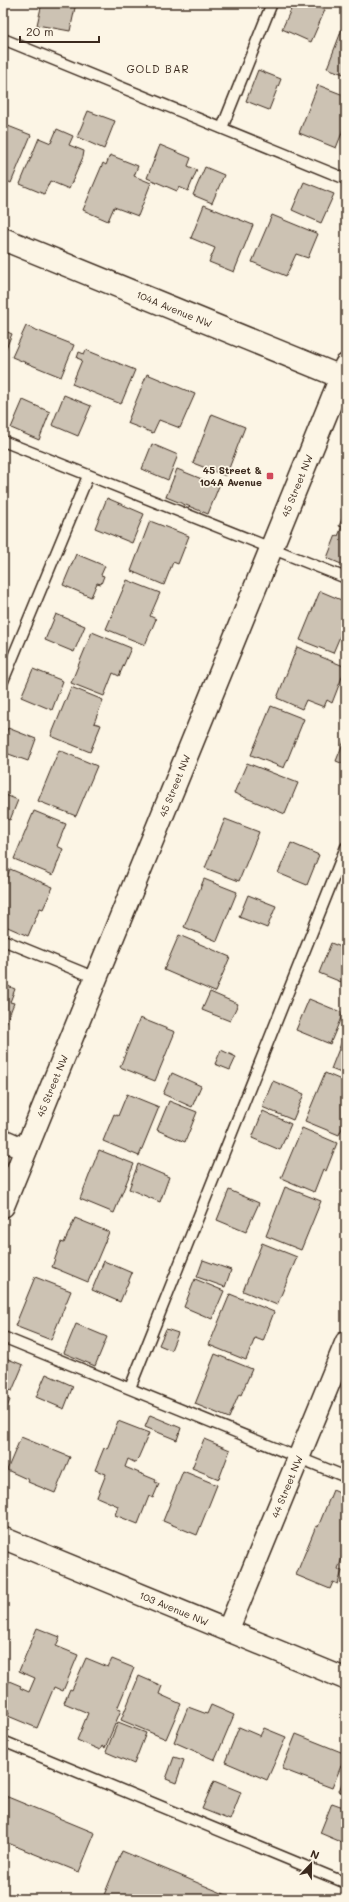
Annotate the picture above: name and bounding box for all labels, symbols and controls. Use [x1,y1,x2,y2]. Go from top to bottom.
scale bar [20,18,99,44]
text: 20 m [26,23,54,39]
district label: GOLD BAR [126,61,190,76]
street label: 104A Avenue NW [134,287,214,331]
street label: 45 Street NW [278,452,316,519]
place label: 45 Street & 104A Avenue [199,463,262,489]
marker: 45 Street & 104A Avenue [265,471,275,481]
street label: 45 Street NW [155,752,194,819]
street label: 45 Street NW [33,1052,71,1119]
street label: 44 Street NW [268,1453,306,1520]
street label: 103 Avenue NW [137,1588,211,1629]
north arrow [291,1844,331,1884]
text: N [308,1846,322,1863]

